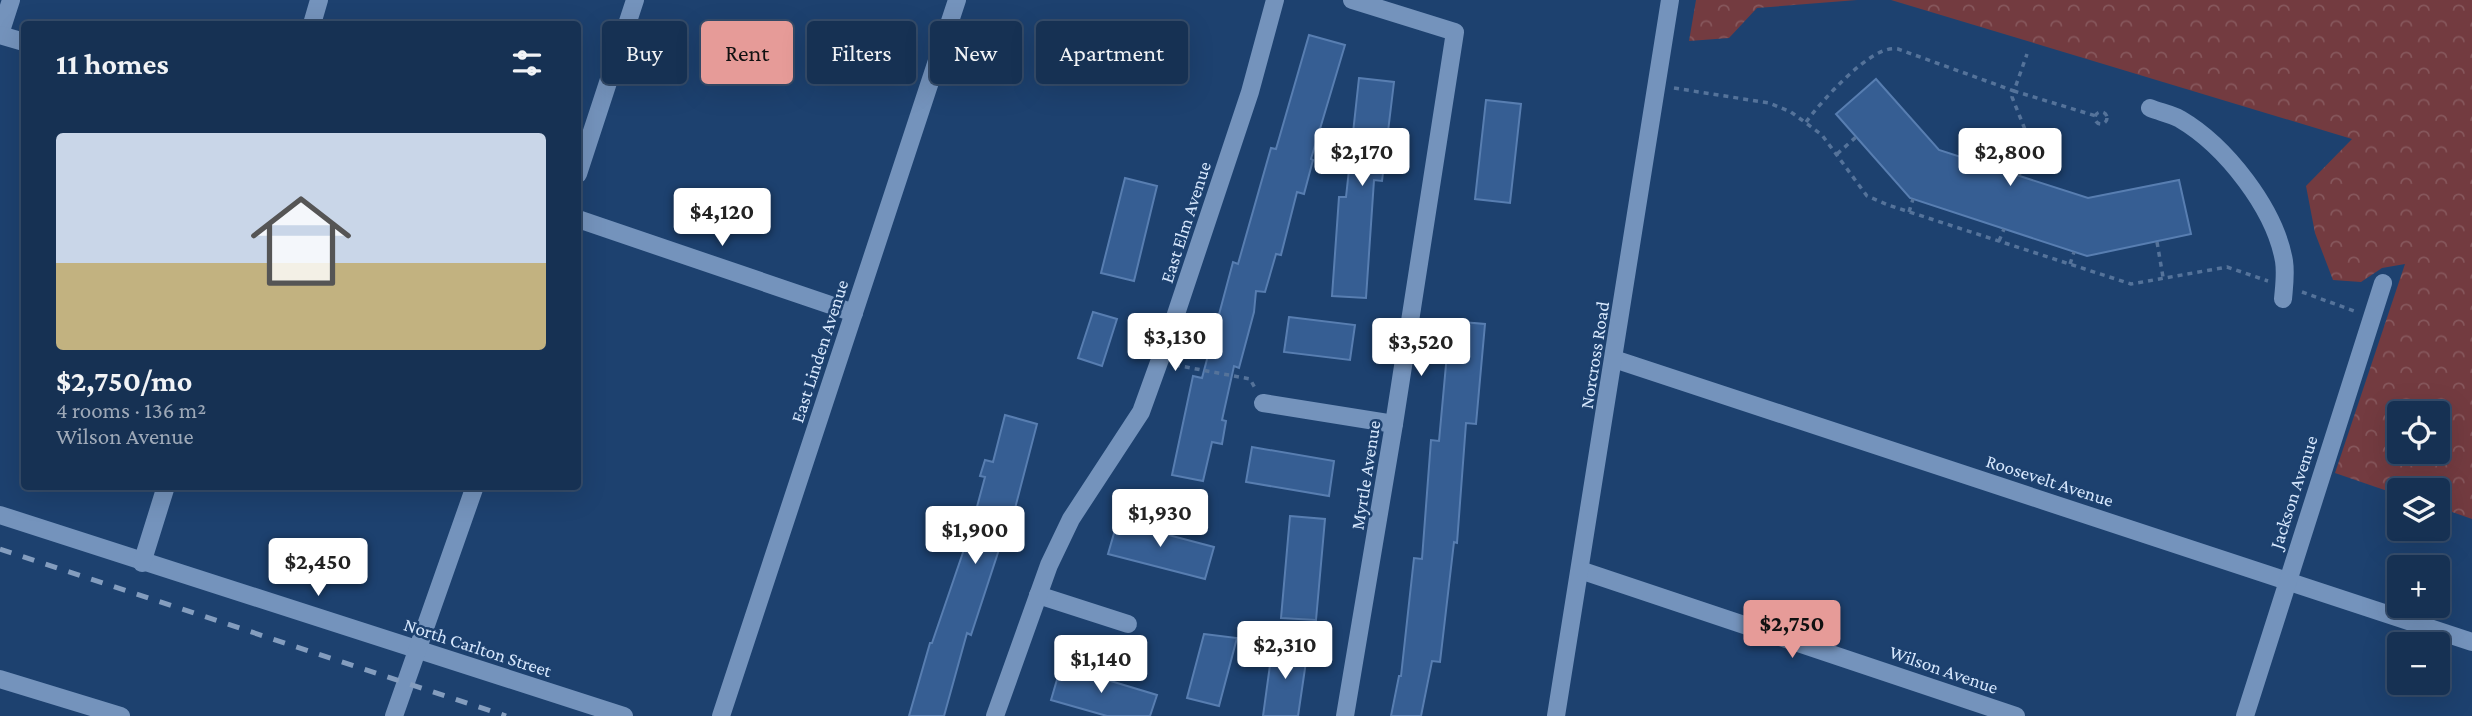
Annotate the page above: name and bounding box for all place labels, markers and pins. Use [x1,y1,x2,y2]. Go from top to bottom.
pin: $2,170 [1305,128,1419,188]
pin: $2,800 [1953,128,2067,188]
pin: $4,120 [665,188,779,248]
pin: $3,130 [1118,314,1232,373]
pin: $3,520 [1364,318,1478,378]
pin: $1,930 [1103,490,1217,549]
pin: $1,900 [918,506,1032,566]
pin: $2,450 [261,538,375,598]
pin: $2,750 [1735,600,1849,660]
pin: $2,310 [1228,622,1342,681]
pin: $1,140 [1044,636,1158,695]

